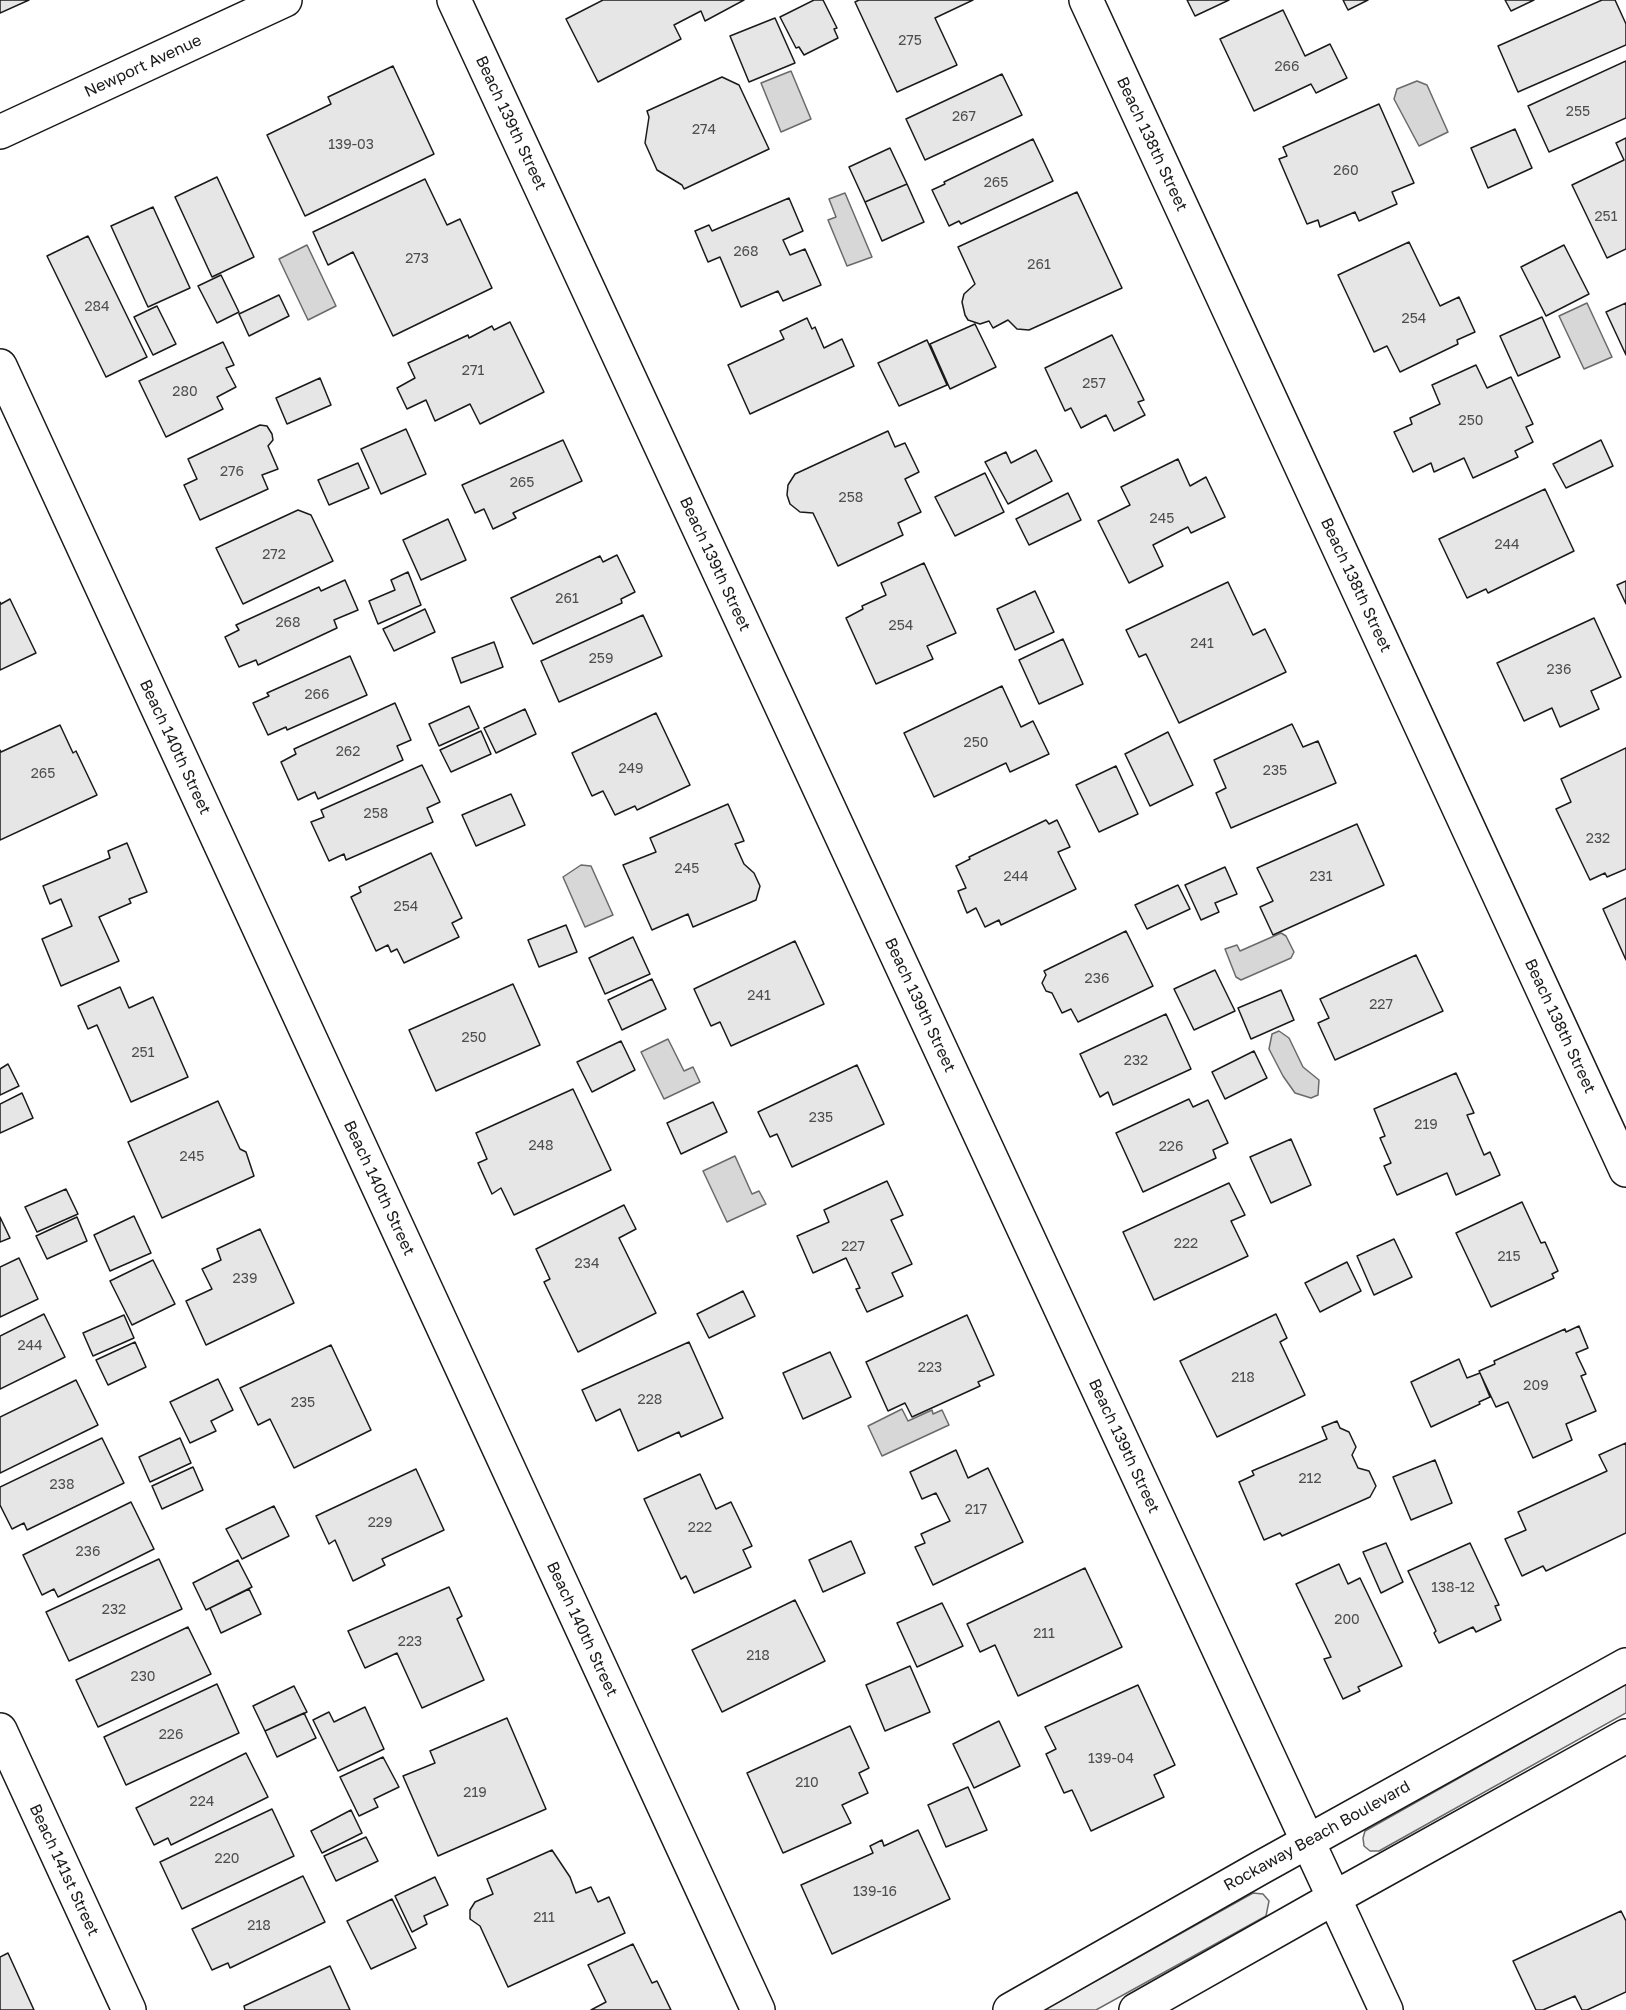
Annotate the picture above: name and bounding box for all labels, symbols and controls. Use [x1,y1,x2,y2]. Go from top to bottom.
street label: Newport Avenue [81,30,205,102]
house number: 275 [898,33,922,49]
street label: Beach 139th Street [471,53,551,193]
house number: 266 [1274,59,1300,75]
street label: Beach 138th Street [1112,74,1192,214]
house number: 255 [1566,104,1590,120]
house number: 267 [952,109,976,125]
house number: 274 [692,122,716,138]
house number: 139-03 [328,137,374,153]
house number: 260 [1333,163,1359,179]
house number: 265 [984,175,1008,191]
house number: 251 [1594,209,1618,225]
house number: 268 [733,244,759,260]
house number: 273 [405,251,429,267]
house number: 261 [1027,257,1051,273]
house number: 284 [84,299,110,315]
house number: 254 [1402,311,1426,327]
house number: 271 [462,363,484,379]
house number: 257 [1082,376,1106,392]
house number: 280 [172,384,198,400]
house number: 250 [1459,413,1483,429]
house number: 276 [220,464,244,480]
house number: 265 [510,475,534,491]
house number: 258 [839,490,863,506]
street label: Beach 139th Street [675,494,755,634]
house number: 245 [1150,511,1174,527]
street label: Beach 138th Street [1316,515,1396,655]
house number: 244 [1494,537,1520,553]
house number: 272 [262,547,286,563]
house number: 261 [555,591,579,607]
house number: 268 [275,615,301,631]
house number: 254 [889,618,913,634]
house number: 241 [1190,636,1214,652]
house number: 259 [589,651,613,667]
house number: 236 [1547,662,1571,678]
street label: Beach 140th Street [135,676,215,818]
house number: 266 [304,687,330,703]
house number: 250 [964,735,988,751]
house number: 262 [336,744,360,760]
house number: 249 [618,761,644,777]
house number: 235 [1263,763,1287,779]
house number: 265 [31,766,55,782]
house number: 258 [364,806,388,822]
house number: 232 [1586,831,1610,847]
house number: 245 [675,861,699,877]
house number: 244 [1003,869,1029,885]
house number: 231 [1309,869,1333,885]
house number: 254 [394,899,418,915]
street label: Beach 139th Street [880,935,960,1075]
street label: Beach 138th Street [1520,956,1600,1096]
house number: 236 [1085,971,1109,987]
house number: 241 [747,988,771,1004]
house number: 227 [1369,997,1393,1013]
house number: 250 [462,1030,486,1046]
house number: 251 [131,1045,155,1061]
house number: 232 [1124,1053,1148,1069]
house number: 235 [809,1110,833,1126]
street label: Beach 140th Street [339,1117,419,1259]
house number: 219 [1414,1117,1438,1133]
house number: 248 [528,1138,554,1154]
house number: 226 [1159,1139,1183,1155]
house number: 245 [180,1149,204,1165]
house number: 222 [1174,1236,1198,1252]
house number: 227 [841,1239,865,1255]
house number: 215 [1497,1249,1521,1265]
house number: 234 [575,1256,599,1272]
house number: 239 [233,1271,257,1287]
house number: 244 [17,1338,43,1354]
house number: 223 [918,1360,942,1376]
house number: 218 [1231,1370,1255,1386]
street label: Beach 139th Street [1084,1376,1164,1516]
house number: 209 [1523,1378,1549,1394]
house number: 228 [638,1392,662,1408]
house number: 235 [291,1395,315,1411]
house number: 212 [1298,1471,1322,1487]
house number: 238 [50,1477,74,1493]
house number: 217 [965,1502,987,1518]
house number: 229 [368,1515,392,1531]
house number: 222 [688,1520,712,1536]
house number: 236 [76,1544,100,1560]
street label: Beach 140th Street [542,1558,622,1700]
house number: 138-12 [1431,1580,1475,1596]
house number: 232 [102,1602,126,1618]
house number: 200 [1334,1612,1360,1628]
house number: 211 [1033,1626,1055,1642]
house number: 223 [398,1634,422,1650]
house number: 218 [746,1648,770,1664]
house number: 230 [131,1669,155,1685]
house number: 226 [159,1727,183,1743]
house number: 139-04 [1088,1751,1134,1767]
house number: 210 [795,1775,819,1791]
street label: Rockaway Beach Boulevard [1220,1777,1414,1895]
house number: 219 [463,1785,487,1801]
house number: 224 [190,1794,214,1810]
street label: Beach 141st Street [25,1801,103,1939]
house number: 220 [215,1851,239,1867]
house number: 139-16 [853,1884,897,1900]
house number: 211 [533,1910,555,1926]
house number: 218 [247,1918,271,1934]

